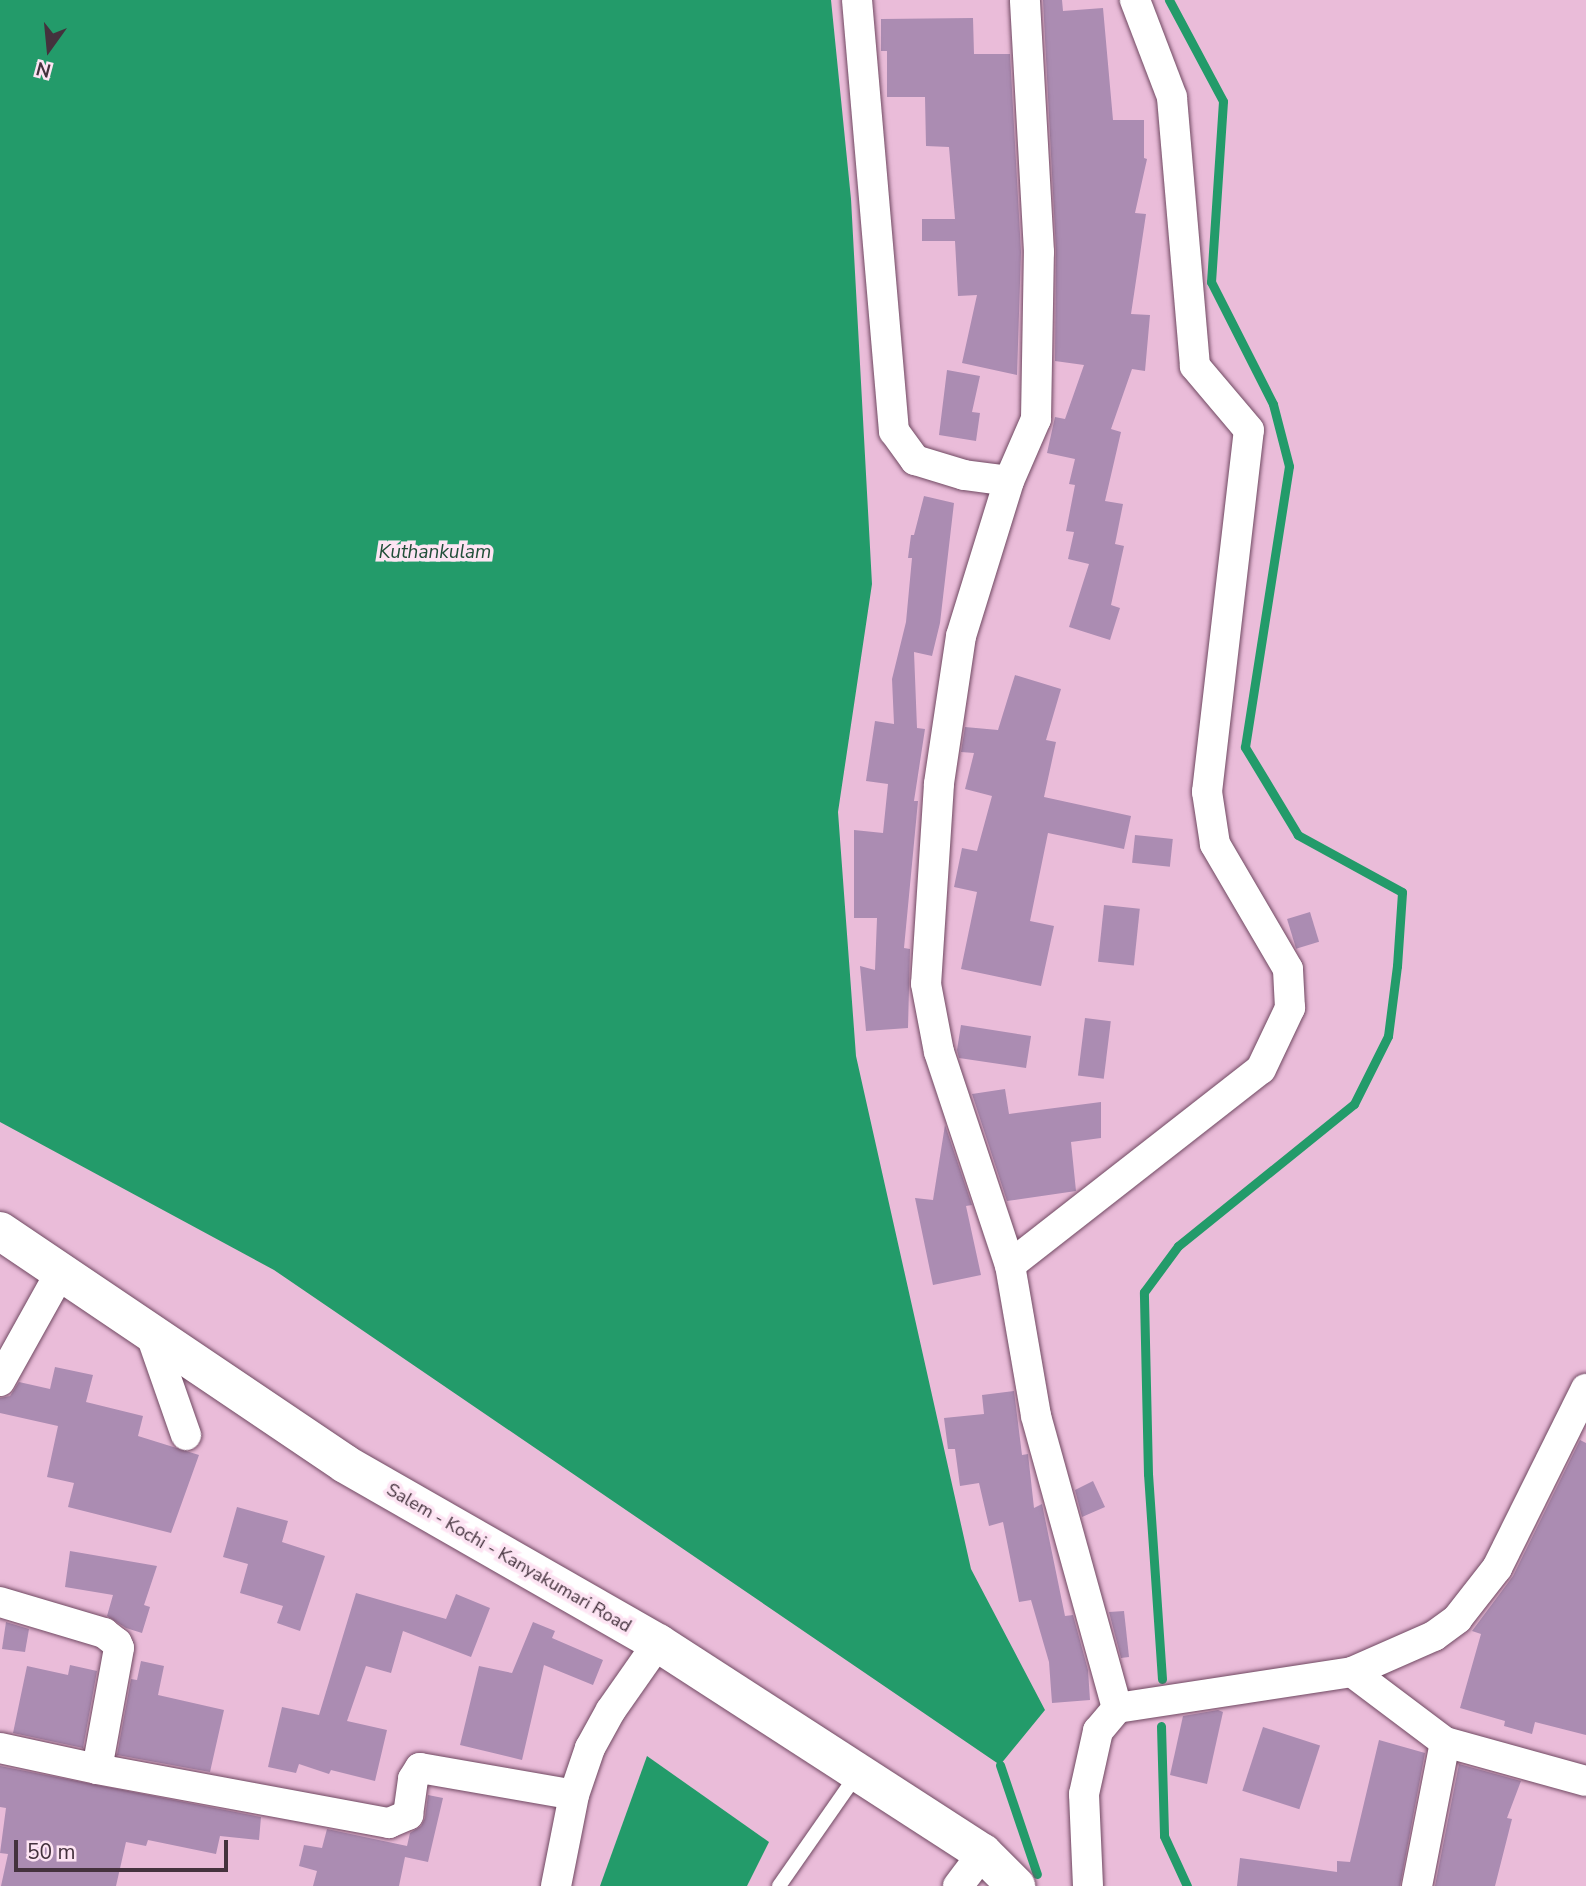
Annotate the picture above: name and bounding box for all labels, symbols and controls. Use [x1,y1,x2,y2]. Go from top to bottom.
north arrow [14,14,84,84]
text: N [33,55,54,84]
water label: Kuthankulam [379,542,491,564]
street label: Salem - Kochi - Kanyakumari Road [383,1479,635,1637]
scale bar [18,1826,231,1870]
text: 50 m [27,1838,76,1866]

